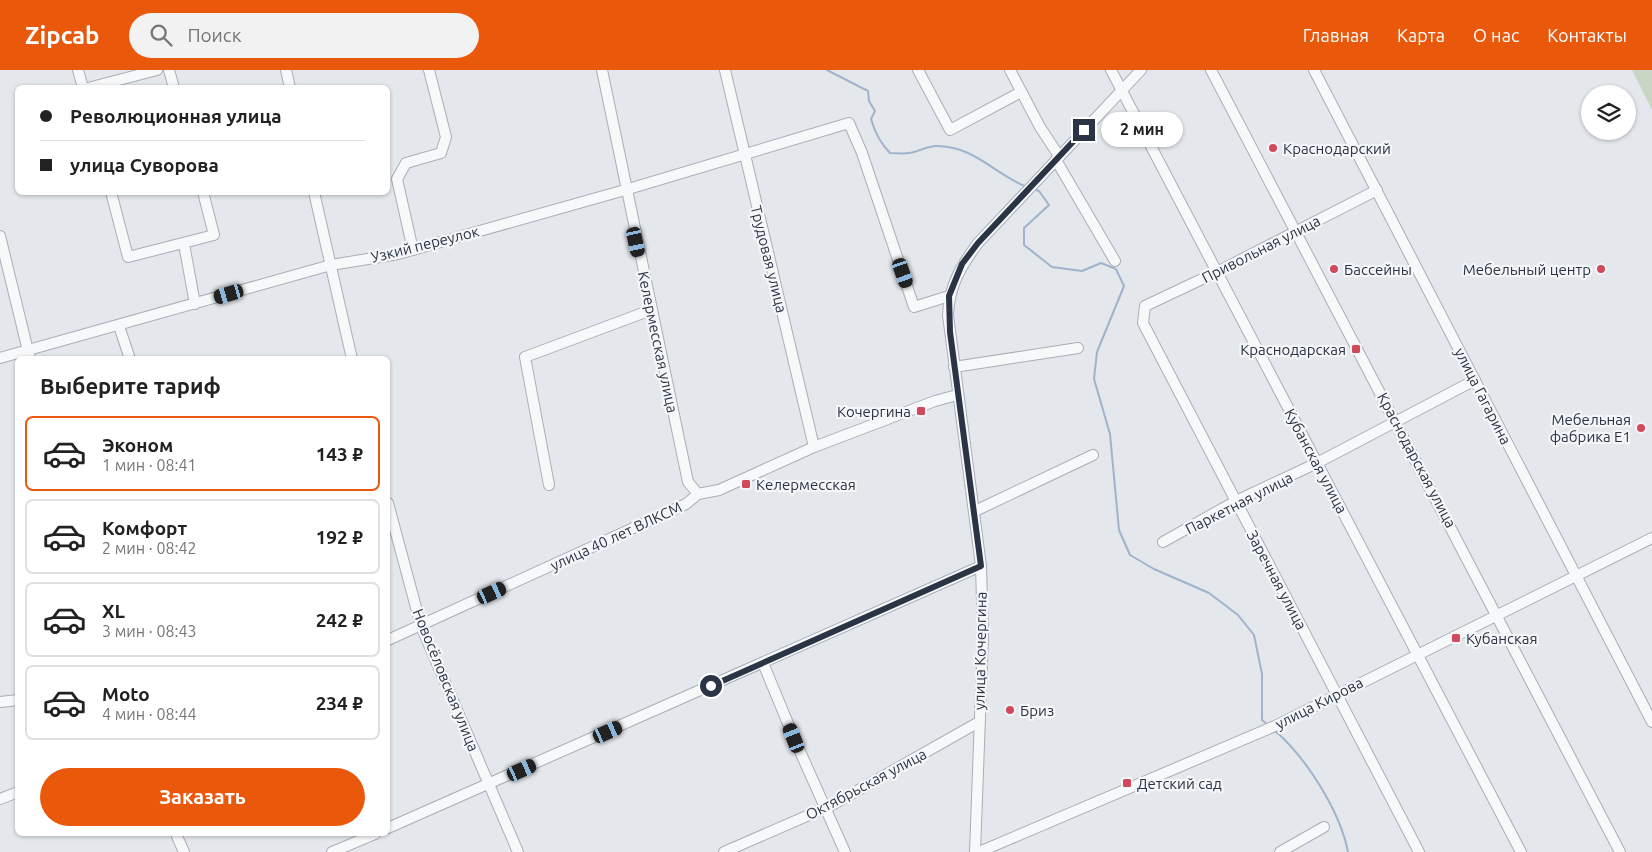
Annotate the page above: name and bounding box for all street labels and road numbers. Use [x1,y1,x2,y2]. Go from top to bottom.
street label: Трудовая улица [747,204,791,314]
street label: Привольная улица [1199,212,1323,286]
street label: Узкий переулок [369,222,481,266]
street label: Келермесская улица [635,270,681,414]
street label: улица Гагарина [1451,345,1515,447]
street label: Краснодарская улица [1374,390,1460,530]
street label: Кубанская улица [1281,406,1351,516]
street label: Паркетная улица [1182,469,1296,537]
street label: улица 40 лет ВЛКСМ [548,498,684,574]
street label: Заречная улица [1244,527,1310,633]
street label: улица Кочергина [970,592,990,710]
street label: Новосёловская улица [410,606,482,754]
street label: улица Кирова [1272,674,1366,732]
street label: Октябрьская улица [803,745,929,823]

